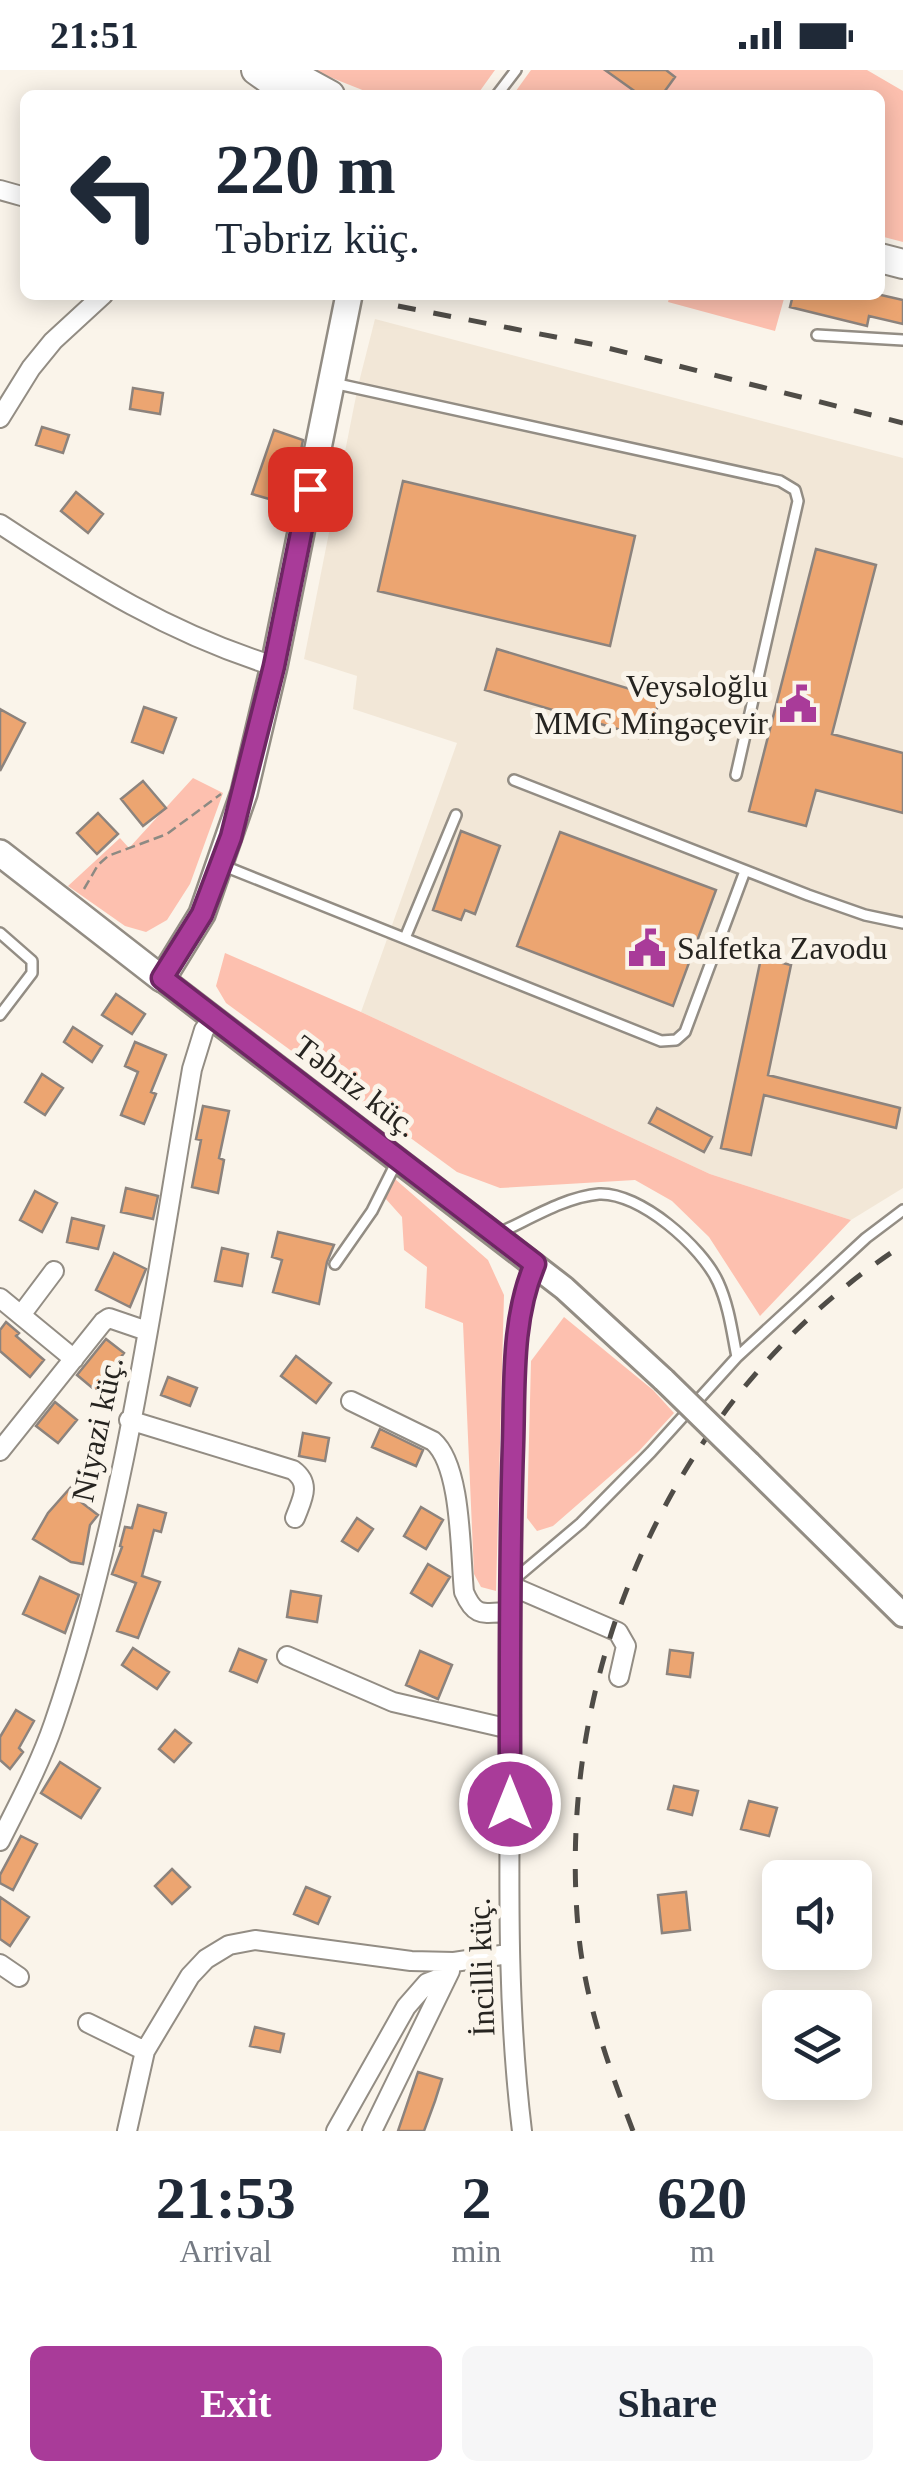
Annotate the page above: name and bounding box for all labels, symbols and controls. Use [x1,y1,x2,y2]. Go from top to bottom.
text: 21:51 [50,14,139,56]
icon: left [50,130,180,260]
text: 220 m [215,131,396,208]
text: Təbriz küç. [215,213,420,263]
pin [268,447,353,532]
icon: arrive [283,462,338,517]
place label: Veysəloğlu MMC Mingəçevir [534,668,768,741]
public building icon: Veysəloğlu MMC Mingəçevir [777,683,819,725]
public building icon: Salfetka Zavodu [626,927,668,969]
place label: Salfetka Zavodu [677,930,888,966]
street label: Təbriz küç. [287,1028,425,1144]
street label: Niyazi küç. [64,1353,130,1505]
position arrow [458,1752,562,1856]
map controls [762,1860,872,2100]
button: sound [762,1860,872,1970]
street label: İncilli küç. [461,1897,501,2037]
button: layers [762,1990,872,2100]
text: 21:53 [156,2165,296,2231]
text: 2 [461,2165,491,2231]
text: 620 [657,2165,747,2231]
text: Arrival [180,2233,272,2269]
text: min [452,2233,501,2269]
text: m [690,2233,715,2269]
button: Exit [30,2346,442,2461]
button: Share [462,2346,873,2461]

